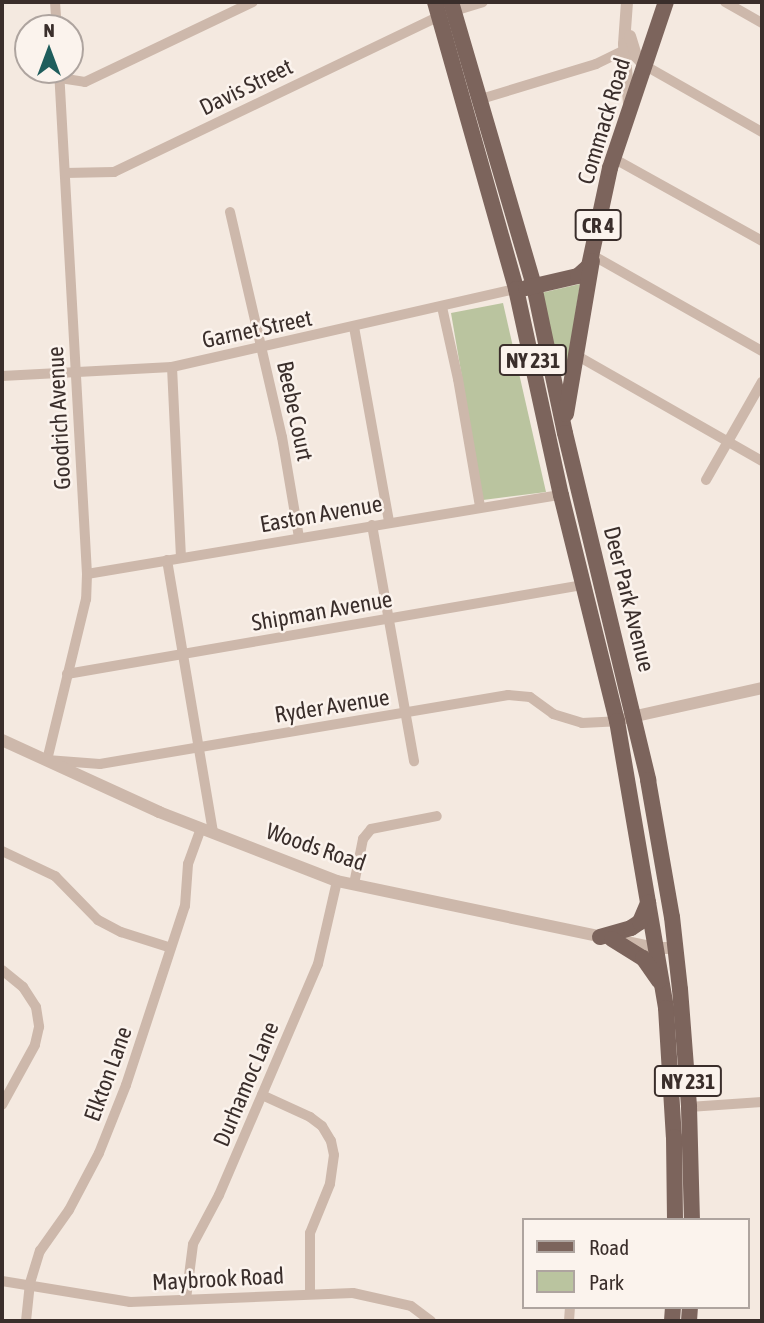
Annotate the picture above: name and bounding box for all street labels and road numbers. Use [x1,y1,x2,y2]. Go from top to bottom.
street label: Davis Street [195,53,297,121]
street label: Commack Road [572,54,636,188]
road number: CR 4 [574,208,622,243]
street label: Garnet Street [200,304,314,354]
road number: NY 231 [498,342,568,378]
street label: Goodrich Avenue [41,346,77,490]
street label: Beebe Court [271,358,319,464]
street label: Easton Avenue [258,490,384,538]
street label: Deer Park Avenue [598,523,660,675]
street label: Shipman Avenue [250,585,394,637]
street label: Ryder Avenue [273,683,391,729]
street label: Woods Road [262,817,370,877]
street label: Durhamoc Lane [207,1017,285,1151]
street label: Elkton Lane [78,1023,138,1125]
road number: NY 231 [653,1064,723,1098]
street label: Maybrook Road [151,1262,285,1296]

